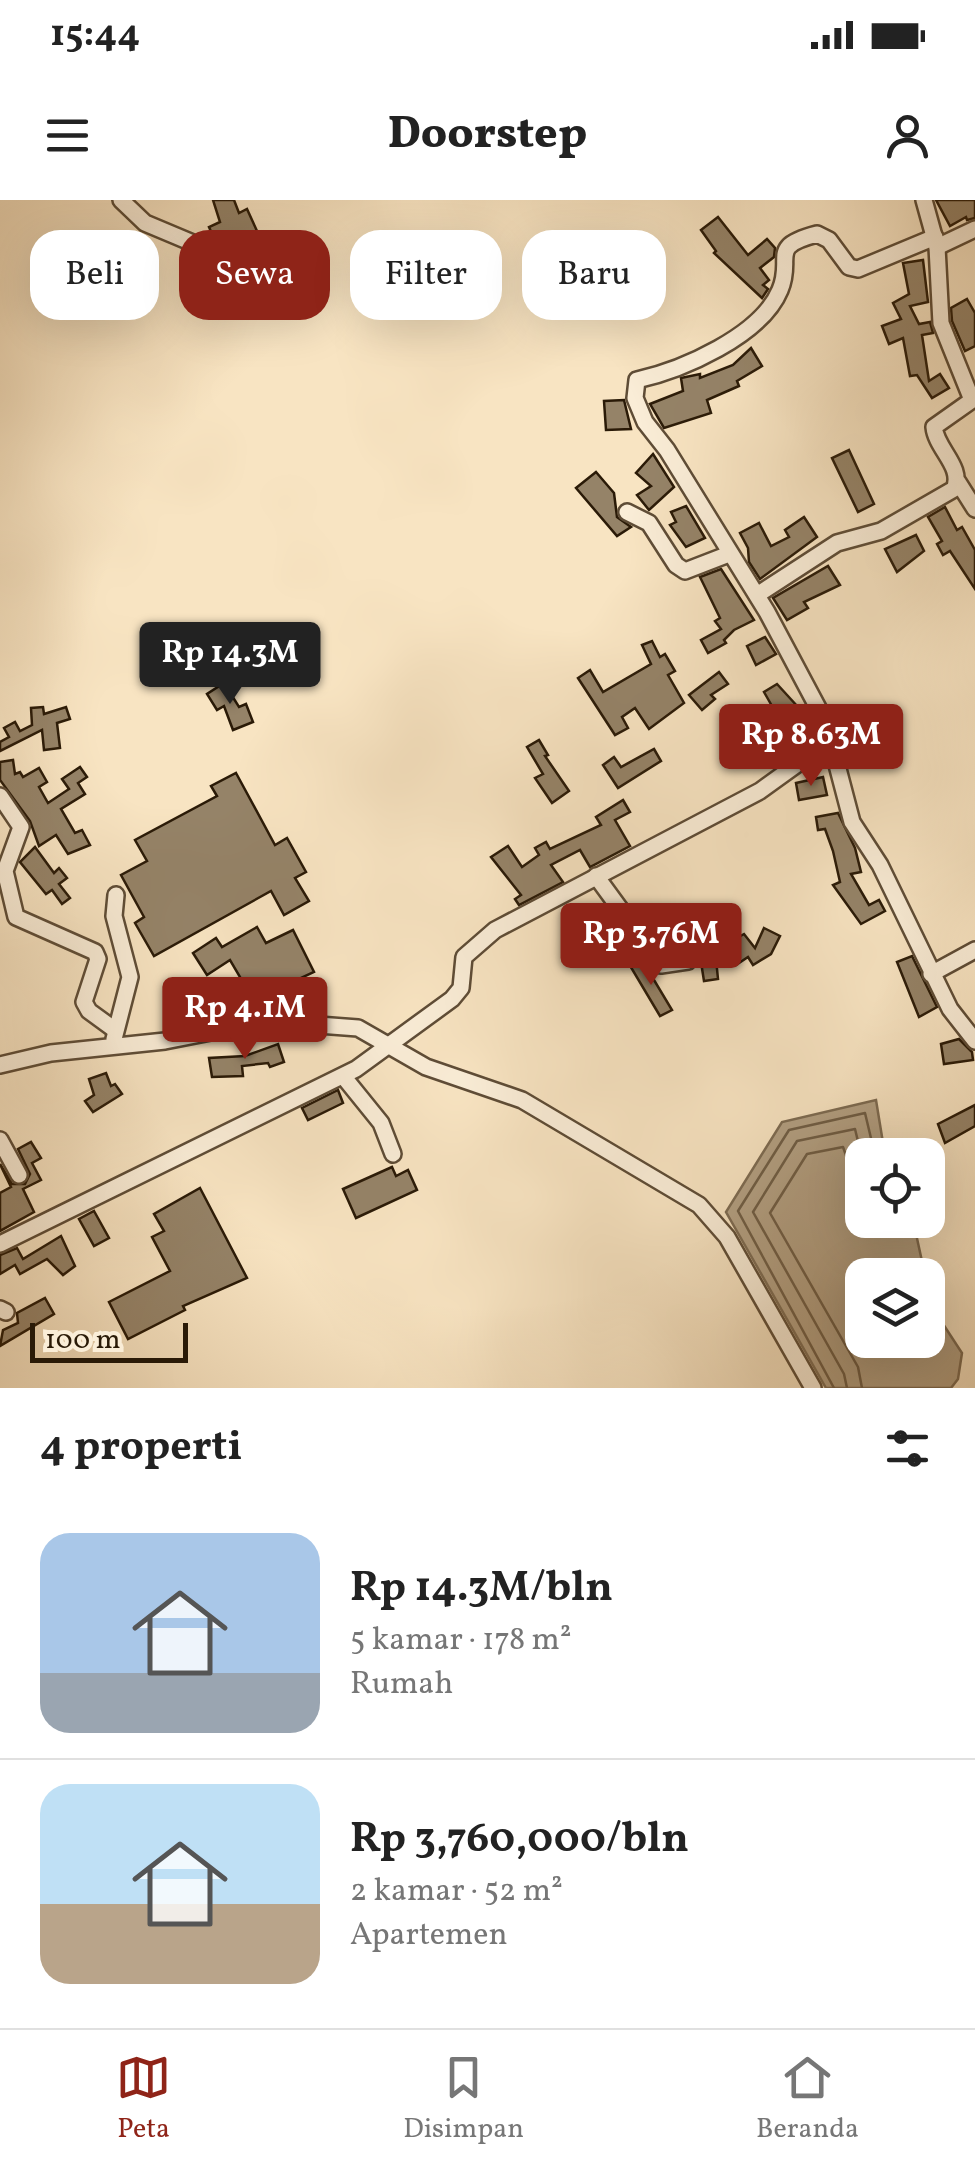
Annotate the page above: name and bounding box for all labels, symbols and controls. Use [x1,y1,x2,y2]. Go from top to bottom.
text: 15:44 [50,9,140,62]
text: Doorstep [388,104,587,167]
icon: menu [40,108,95,163]
icon: person [880,108,935,163]
chip: Beli [30,230,159,320]
chip: Sewa [179,230,330,320]
chip: Filter [350,230,502,320]
chip: Baru [522,230,666,320]
pin: Rp 14.3M [127,622,333,707]
text: Rp 14.3M [161,632,299,676]
pin: Rp 8.63M [708,704,914,789]
text: Rp 8.63M [741,714,881,758]
pin: Rp 3.76M [548,903,754,988]
text: Rp 3.76M [583,913,719,957]
pin: Rp 4.1M [153,977,337,1062]
text: Rp 4.1M [184,987,306,1031]
map controls [845,1138,945,1358]
button: locate [845,1138,945,1238]
button: layers [845,1258,945,1358]
scale bar [30,1318,188,1362]
text: 100 m [45,1321,120,1360]
text: 4 properti [40,1419,242,1478]
icon: filters [880,1421,935,1476]
text: Rp 14.3M/bln [350,1560,613,1619]
icon: home [120,1573,240,1693]
text: 5 kamar · 178 m² [350,1619,572,1663]
text: Rumah [350,1663,453,1707]
text: Rp 3,760,000/bln [350,1811,689,1870]
icon: home [120,1824,240,1944]
text: 2 kamar · 52 m² [350,1870,563,1914]
text: Apartemen [350,1914,508,1958]
tab: Peta [116,2050,171,2149]
tab: Disimpan [403,2050,524,2149]
tab: Beranda [756,2050,859,2149]

